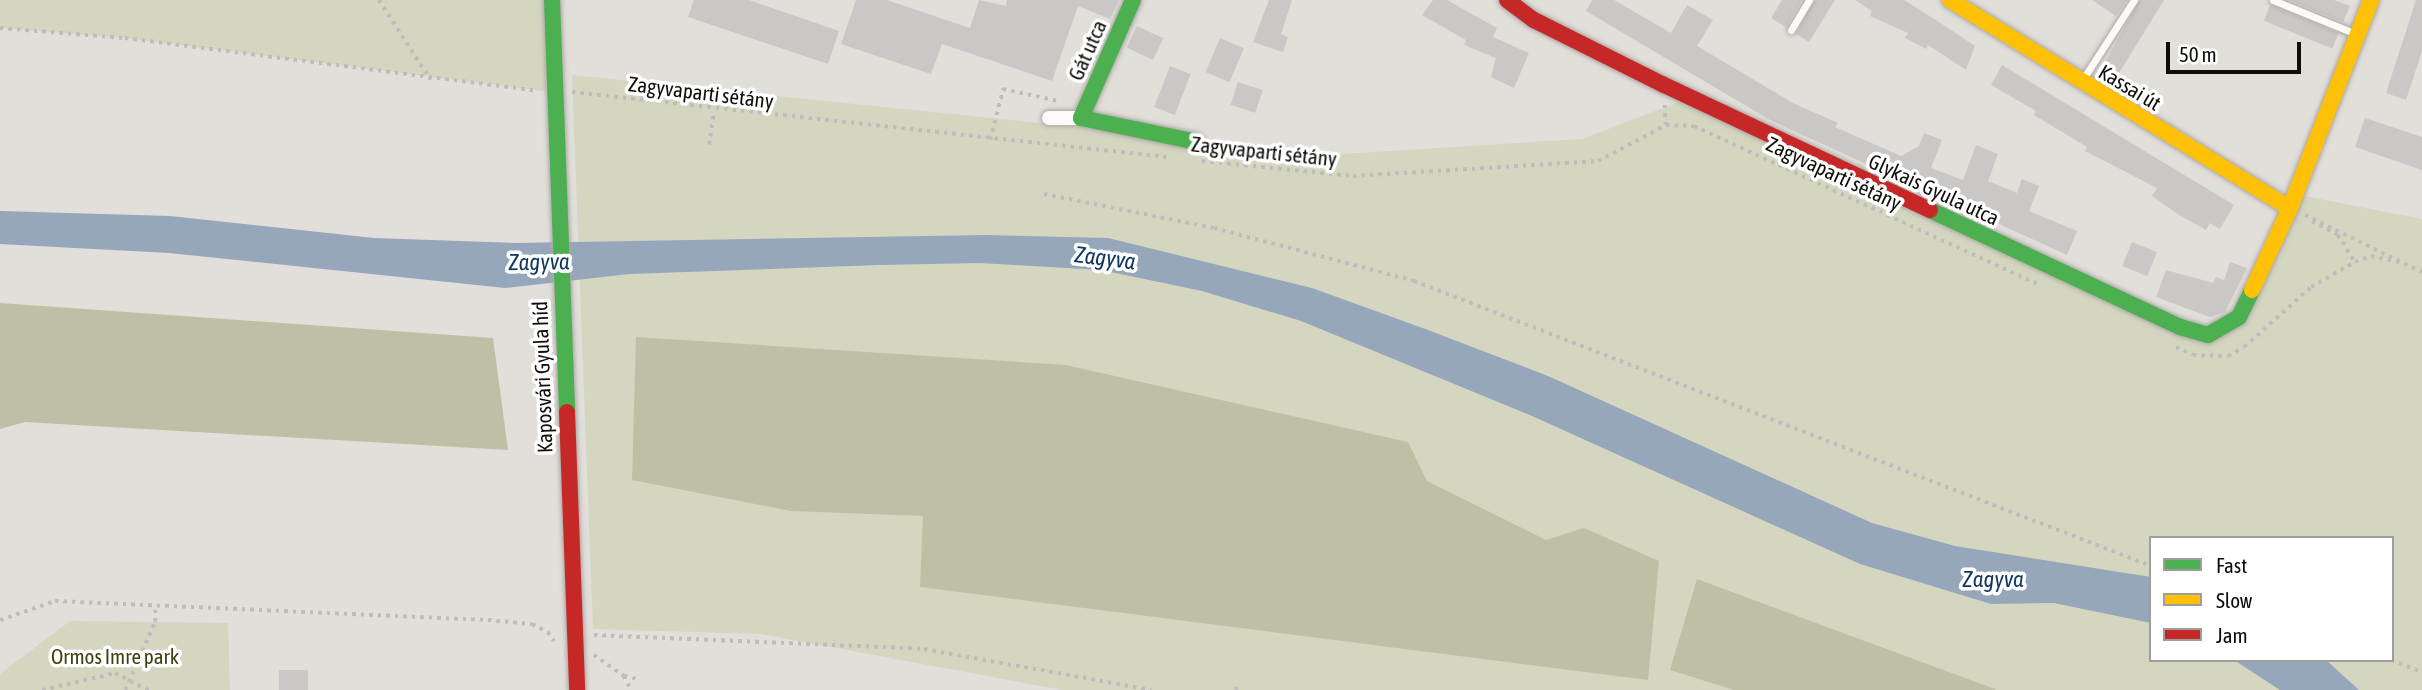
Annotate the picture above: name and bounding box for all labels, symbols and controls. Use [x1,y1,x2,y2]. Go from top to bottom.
street label: Gát utca [1063,16,1111,84]
scale bar [2170,28,2305,72]
text: 50 m [2179,42,2217,66]
street label: Kassai út [2094,59,2166,115]
street label: Zagyvaparti sétány [627,71,775,113]
street label: Zagyvaparti sétány [1190,131,1338,171]
street label: Zagyvaparti sétány [1762,131,1906,215]
street label: Glykais Gyula utca [1865,148,2003,230]
water label: Zagyva [1073,241,1137,275]
water label: Zagyva [508,248,570,276]
street label: Kaposvári Gyula híd [527,301,557,453]
legend [2149,536,2394,662]
text: Fast [2216,553,2247,577]
water label: Zagyva [1962,565,2024,593]
text: Slow [2216,588,2252,612]
text: Jam [2216,623,2248,647]
park label: Ormos Imre park [51,643,179,669]

